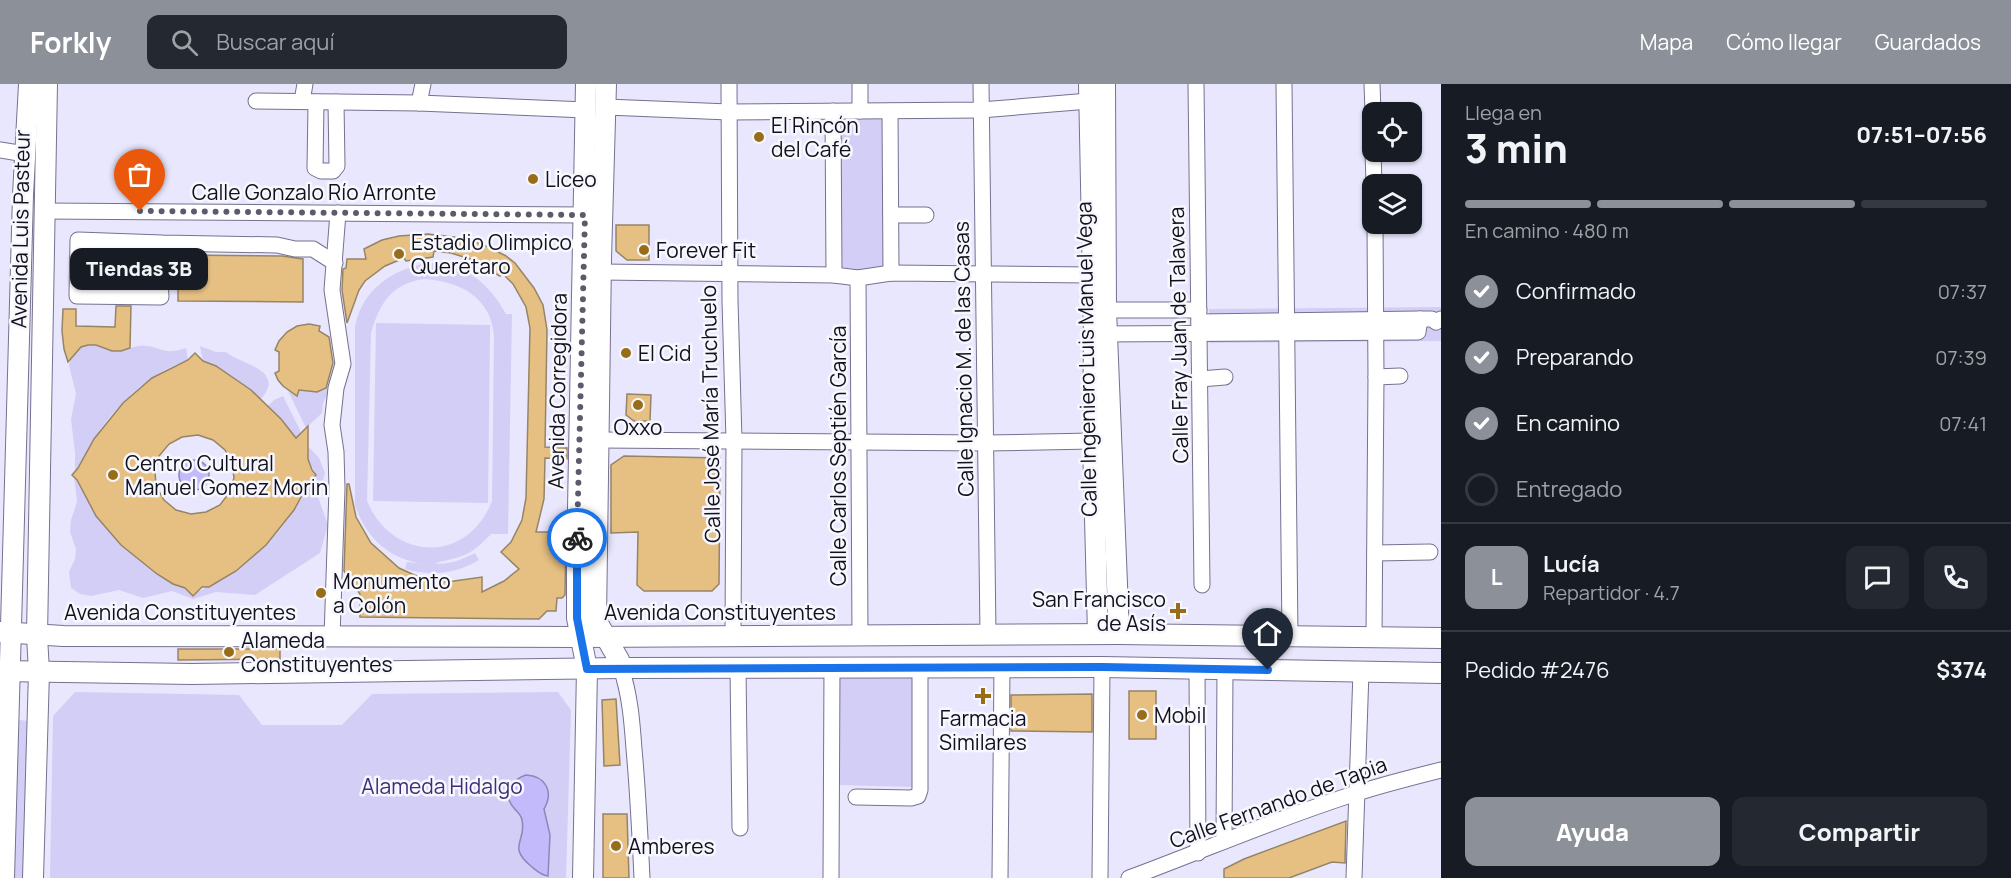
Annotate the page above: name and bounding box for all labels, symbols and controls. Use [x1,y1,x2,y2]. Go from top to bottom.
search box [147,15,567,69]
text: Forkly [30,23,111,61]
icon: search [168,26,201,59]
text: Buscar aquí [216,27,335,57]
text: Mapa [1640,28,1693,56]
text: Cómo llegar [1726,28,1842,56]
text: Guardados [1875,28,1981,56]
text: Llega en [1465,99,1542,126]
map controls [1362,102,1422,234]
button: locate [1362,102,1422,162]
place label: El Rincón del Café [771,111,859,163]
text: 07:51–07:56 [1856,120,1987,150]
text: 3 min [1465,121,1568,175]
street label: Avenida Luis Pasteur [4,129,36,329]
marker: El Rincón del Café [752,130,766,144]
pin [114,149,165,211]
icon: bag [123,158,156,191]
place label: Liceo [545,165,597,193]
marker: Liceo [526,172,540,186]
button: layers [1362,174,1422,234]
street label: Calle Gonzalo Río Arronte [192,178,436,206]
street label: Calle Ingeniero Luis Manuel Vega [1069,201,1103,517]
street label: Calle Fray Juan de Talavera [1162,206,1194,464]
text: En camino · 480 m [1465,217,1629,244]
street label: Calle Ignacio M. de las Casas [947,221,979,497]
place label: Estadio Olimpico Querétaro [411,228,572,280]
place label: Forever Fit [656,236,756,264]
marker: Forever Fit [637,243,651,257]
callout: Tiendas 3B [71,247,209,289]
marker: Estadio Olimpico Querétaro [392,247,406,261]
text: Tiendas 3B [86,255,192,282]
icon: check [1465,275,1498,308]
text: Confirmado [1516,276,1636,306]
text: 07:37 [1938,278,1987,305]
street label: Calle José María Truchuelo [694,285,726,543]
street label: Avenida Corregidora [541,293,573,489]
street label: Calle Carlos Septién García [824,326,852,586]
place label: El Cid [638,339,691,367]
icon: check [1465,341,1498,374]
text: Preparando [1516,342,1634,372]
text: 07:39 [1935,344,1987,371]
marker: El Cid [619,346,633,360]
marker: Oxxo [631,398,645,412]
icon: check [1465,407,1498,440]
text: En camino [1516,408,1620,438]
text: 07:41 [1939,410,1987,437]
place label: Oxxo [614,413,662,441]
place label: Centro Cultural Manuel Gomez Morin [125,449,328,501]
marker: Centro Cultural Manuel Gomez Morin [106,468,120,482]
text: Entregado [1516,474,1622,504]
courier [547,508,607,568]
icon: bike [561,522,594,555]
button: chat [1846,546,1909,609]
button: phone [1924,546,1987,609]
text: Lucía [1543,549,1600,579]
text: L [1491,562,1502,592]
place label: Monumento a Colón [333,567,451,619]
text: Repartidor · 4.7 [1543,579,1680,606]
place label: San Francisco de Asís [1032,585,1166,637]
marker: Monumento a Colón [314,586,328,600]
street label: Avenida Constituyentes [64,598,296,626]
street label: Avenida Constituyentes [604,598,836,626]
marker: San Francisco de Asís [1171,604,1185,618]
pin [1242,608,1293,670]
icon: home [1251,617,1284,650]
place label: Alameda Constituyentes [241,626,393,678]
marker: Alameda Constituyentes [222,645,236,659]
text: Pedido #2476 [1465,655,1610,685]
text: $374 [1936,655,1987,685]
marker: Farmacia Similares [976,689,990,703]
place label: Mobil [1154,701,1206,729]
place label: Farmacia Similares [939,704,1027,756]
marker: Mobil [1135,708,1149,722]
street label: Calle Fernando de Tapia [1165,750,1391,854]
park label: Alameda Hidalgo [361,772,523,800]
button: Ayuda [1465,797,1720,866]
button: Compartir [1732,797,1987,866]
place label: Amberes [628,832,714,860]
marker: Amberes [609,839,623,853]

